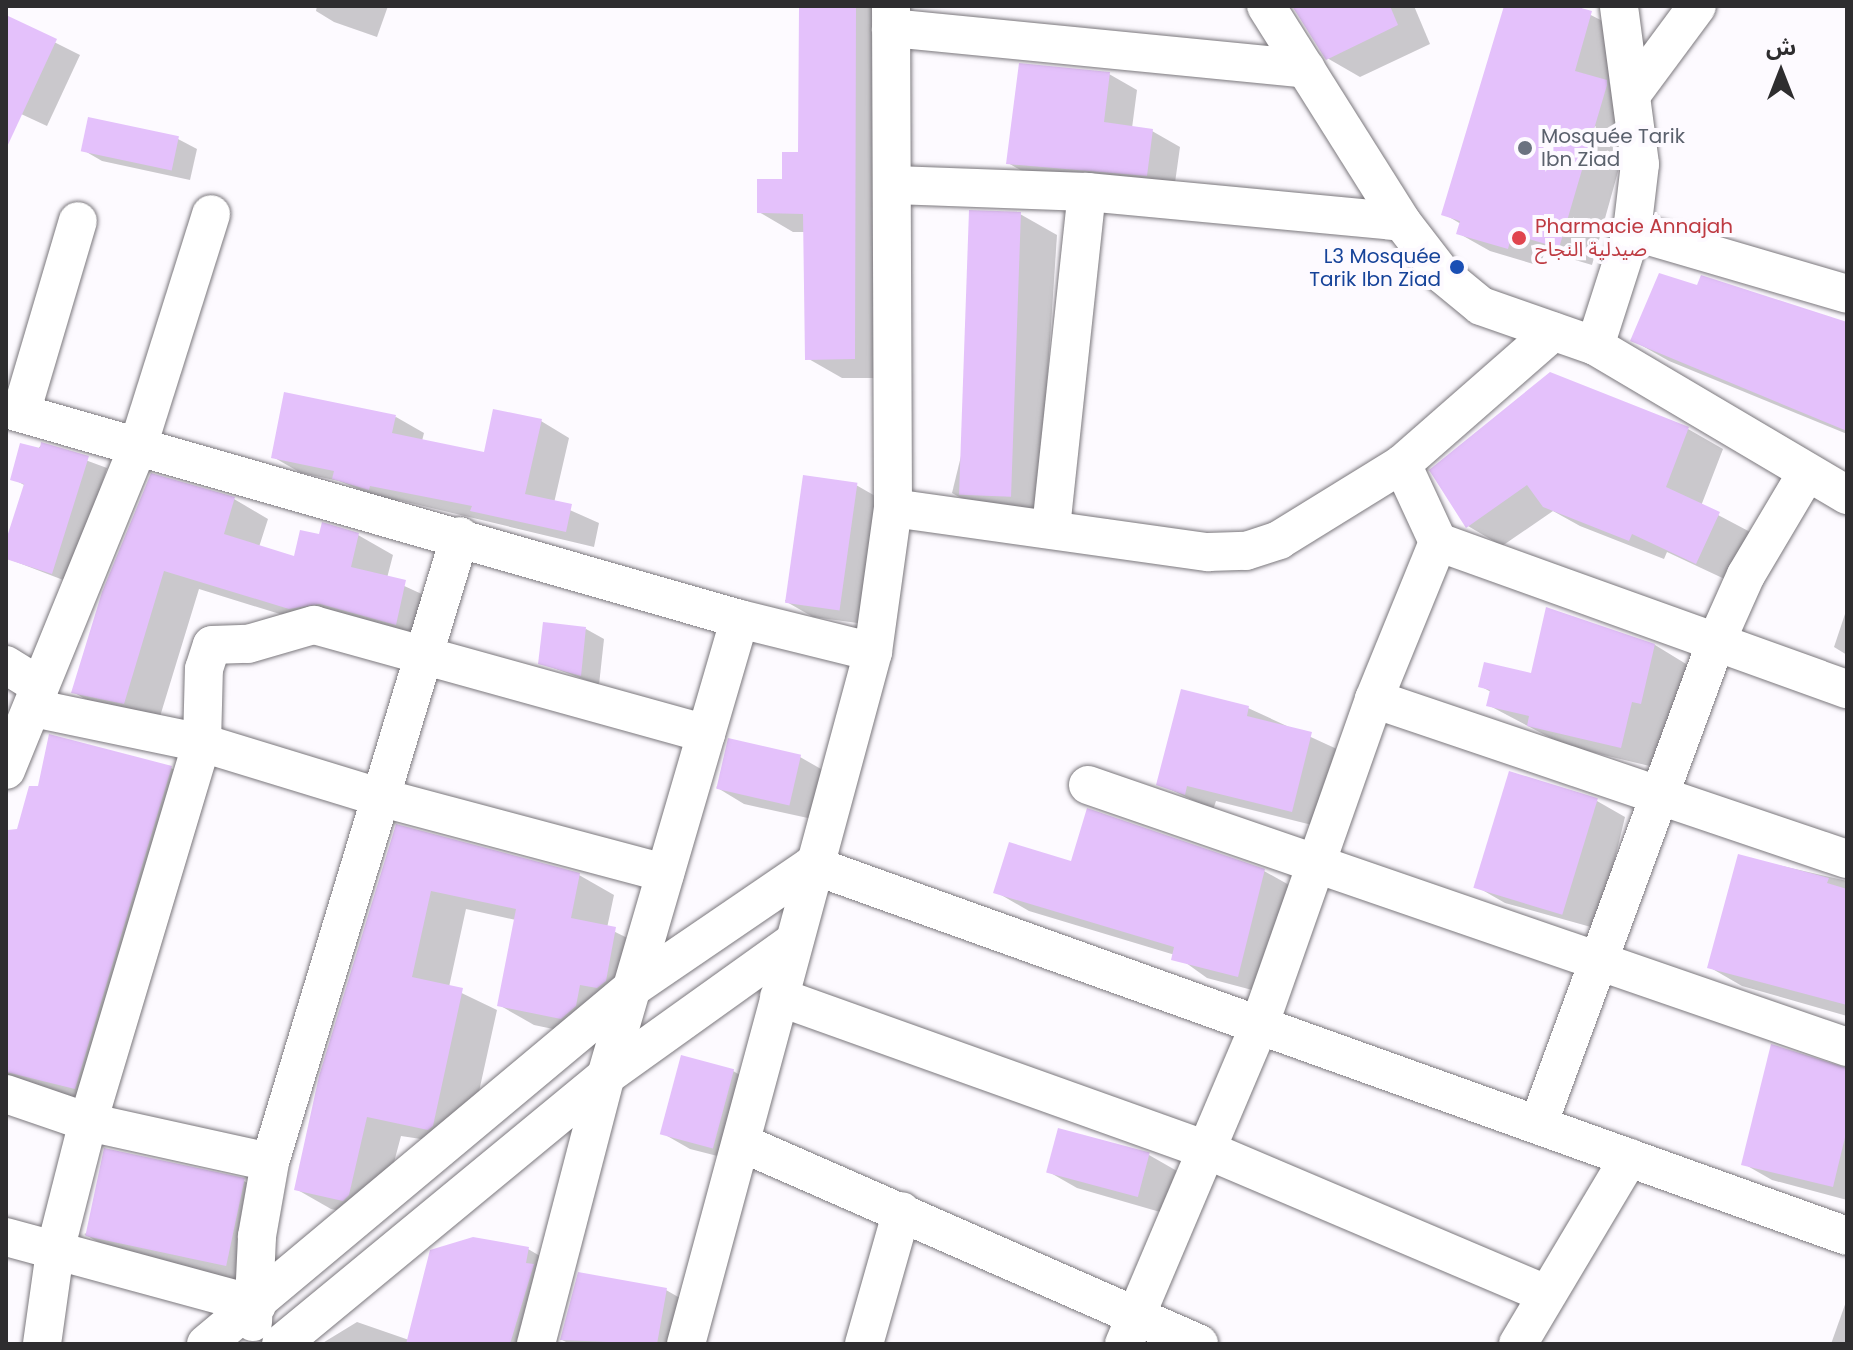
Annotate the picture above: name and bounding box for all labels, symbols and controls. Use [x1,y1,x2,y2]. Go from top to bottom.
north arrow [1741,32,1821,112]
text: ش [1766,32,1796,63]
place label: Mosquée Tarik Ibn Ziad [1541,124,1685,171]
marker: Mosquée Tarik Ibn Ziad [1516,139,1534,157]
place label: Pharmacie Annajah صيدلية النجاح [1535,214,1733,261]
marker: Pharmacie Annajah صيدلية النجاح [1510,229,1528,247]
place label: L3 Mosquée Tarik Ibn Ziad [1309,244,1441,291]
marker: L3 Mosquée Tarik Ibn Ziad [1448,258,1466,276]

